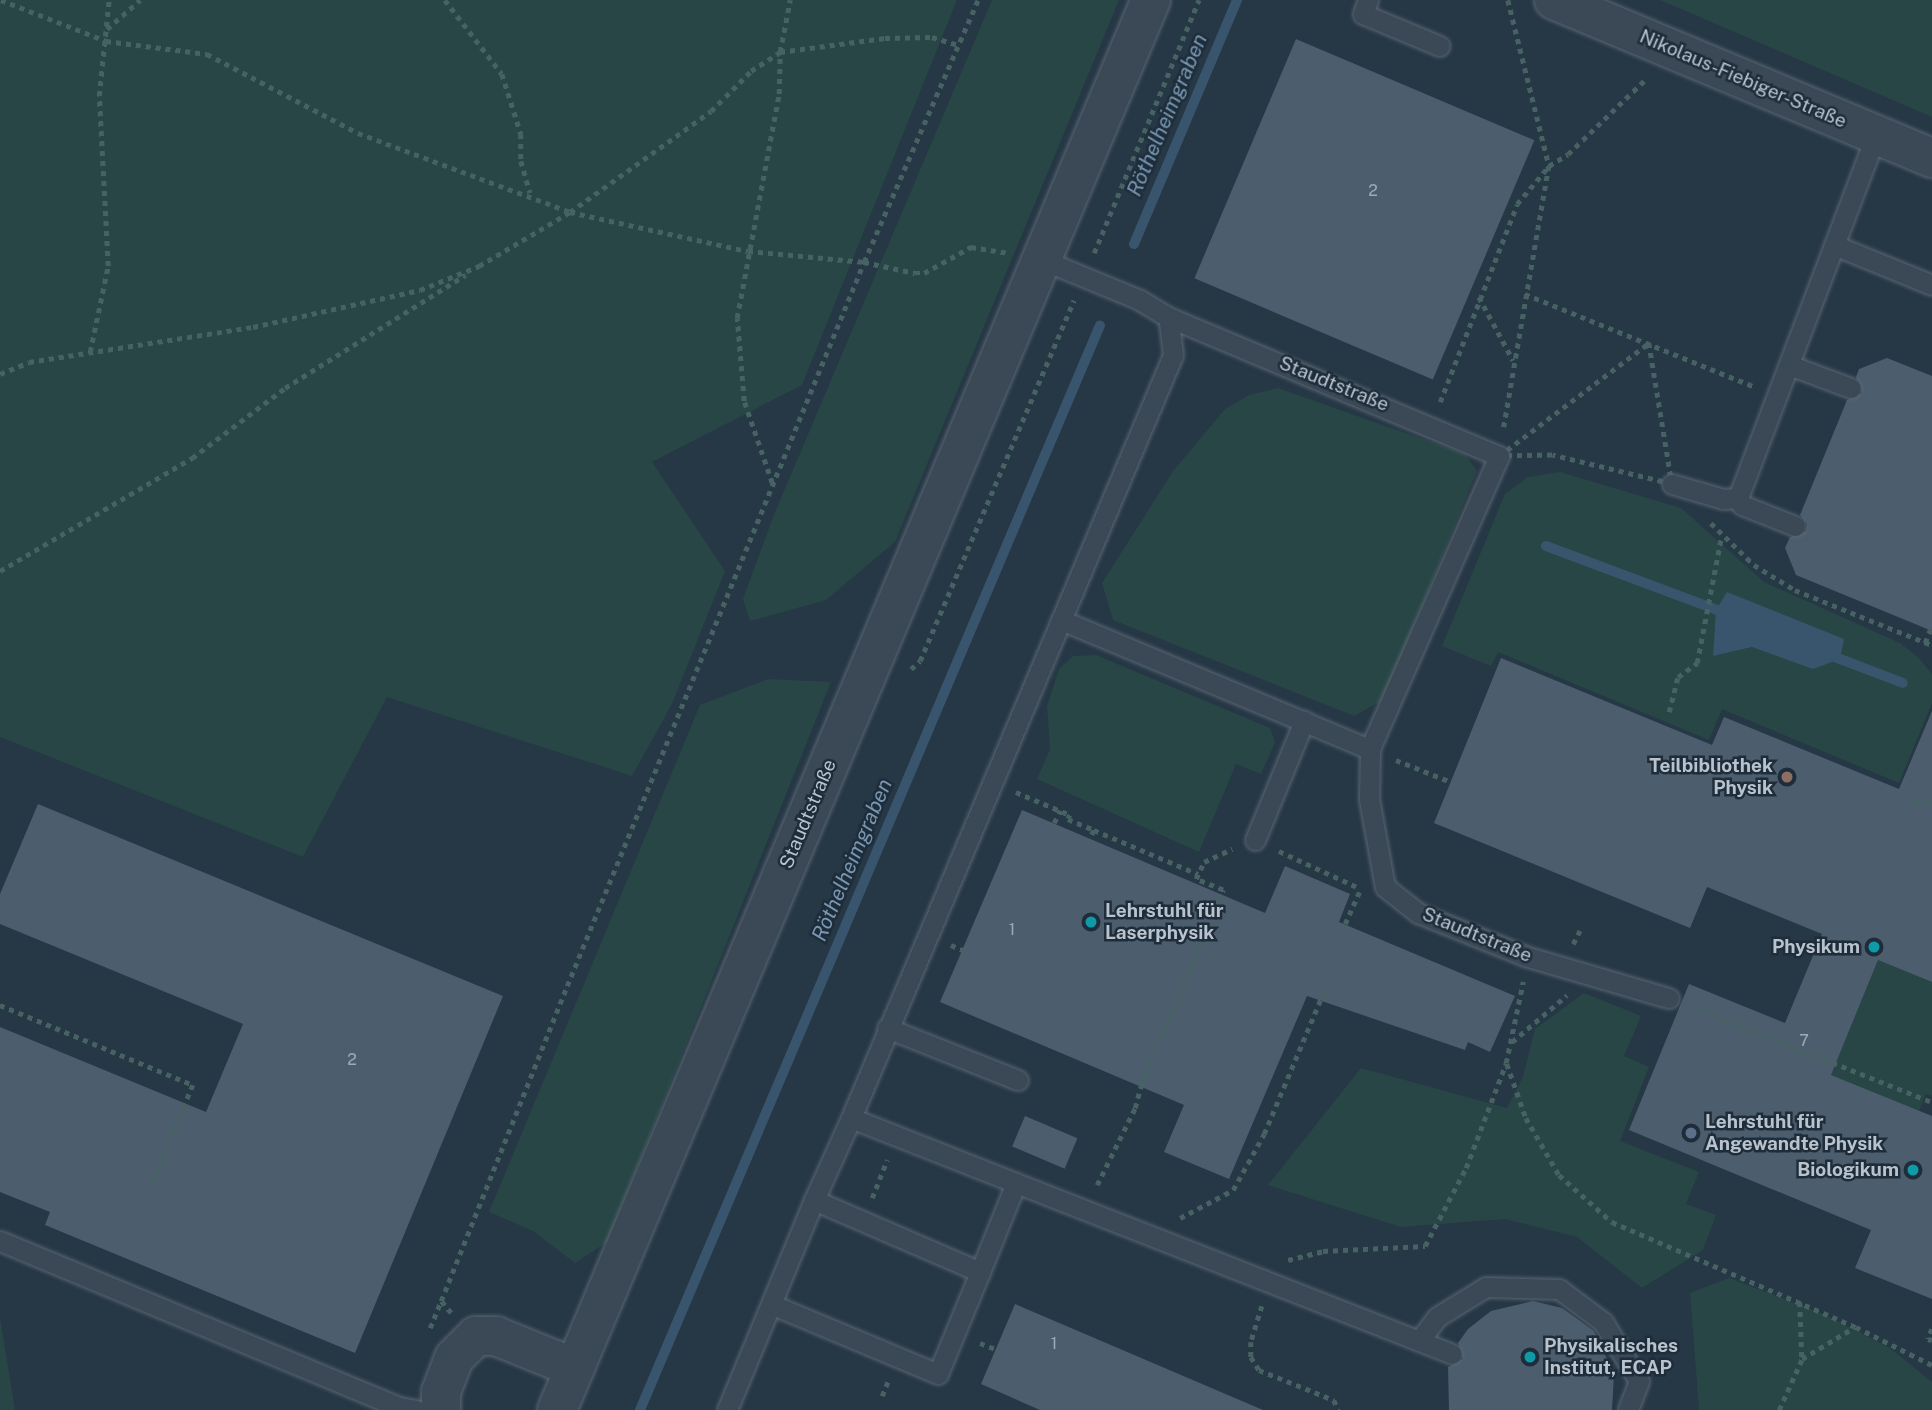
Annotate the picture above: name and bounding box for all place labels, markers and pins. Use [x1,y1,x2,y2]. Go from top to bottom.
place label: Teilbibliothek Physik [1649,755,1773,799]
marker: Teilbibliothek Physik [1779,769,1795,785]
place label: Lehrstuhl für Laserphysik [1105,900,1223,944]
marker: Lehrstuhl für Laserphysik [1083,914,1099,930]
place label: Physikum [1772,936,1860,958]
marker: Physikum [1866,939,1882,955]
place label: Lehrstuhl für Angewandte Physik [1705,1111,1883,1155]
marker: Lehrstuhl für Angewandte Physik [1683,1125,1699,1141]
place label: Biologikum [1797,1159,1899,1181]
marker: Biologikum [1905,1162,1921,1178]
place label: Physikalisches Institut, ECAP [1544,1335,1678,1379]
marker: Physikalisches Institut, ECAP [1522,1349,1538,1365]

